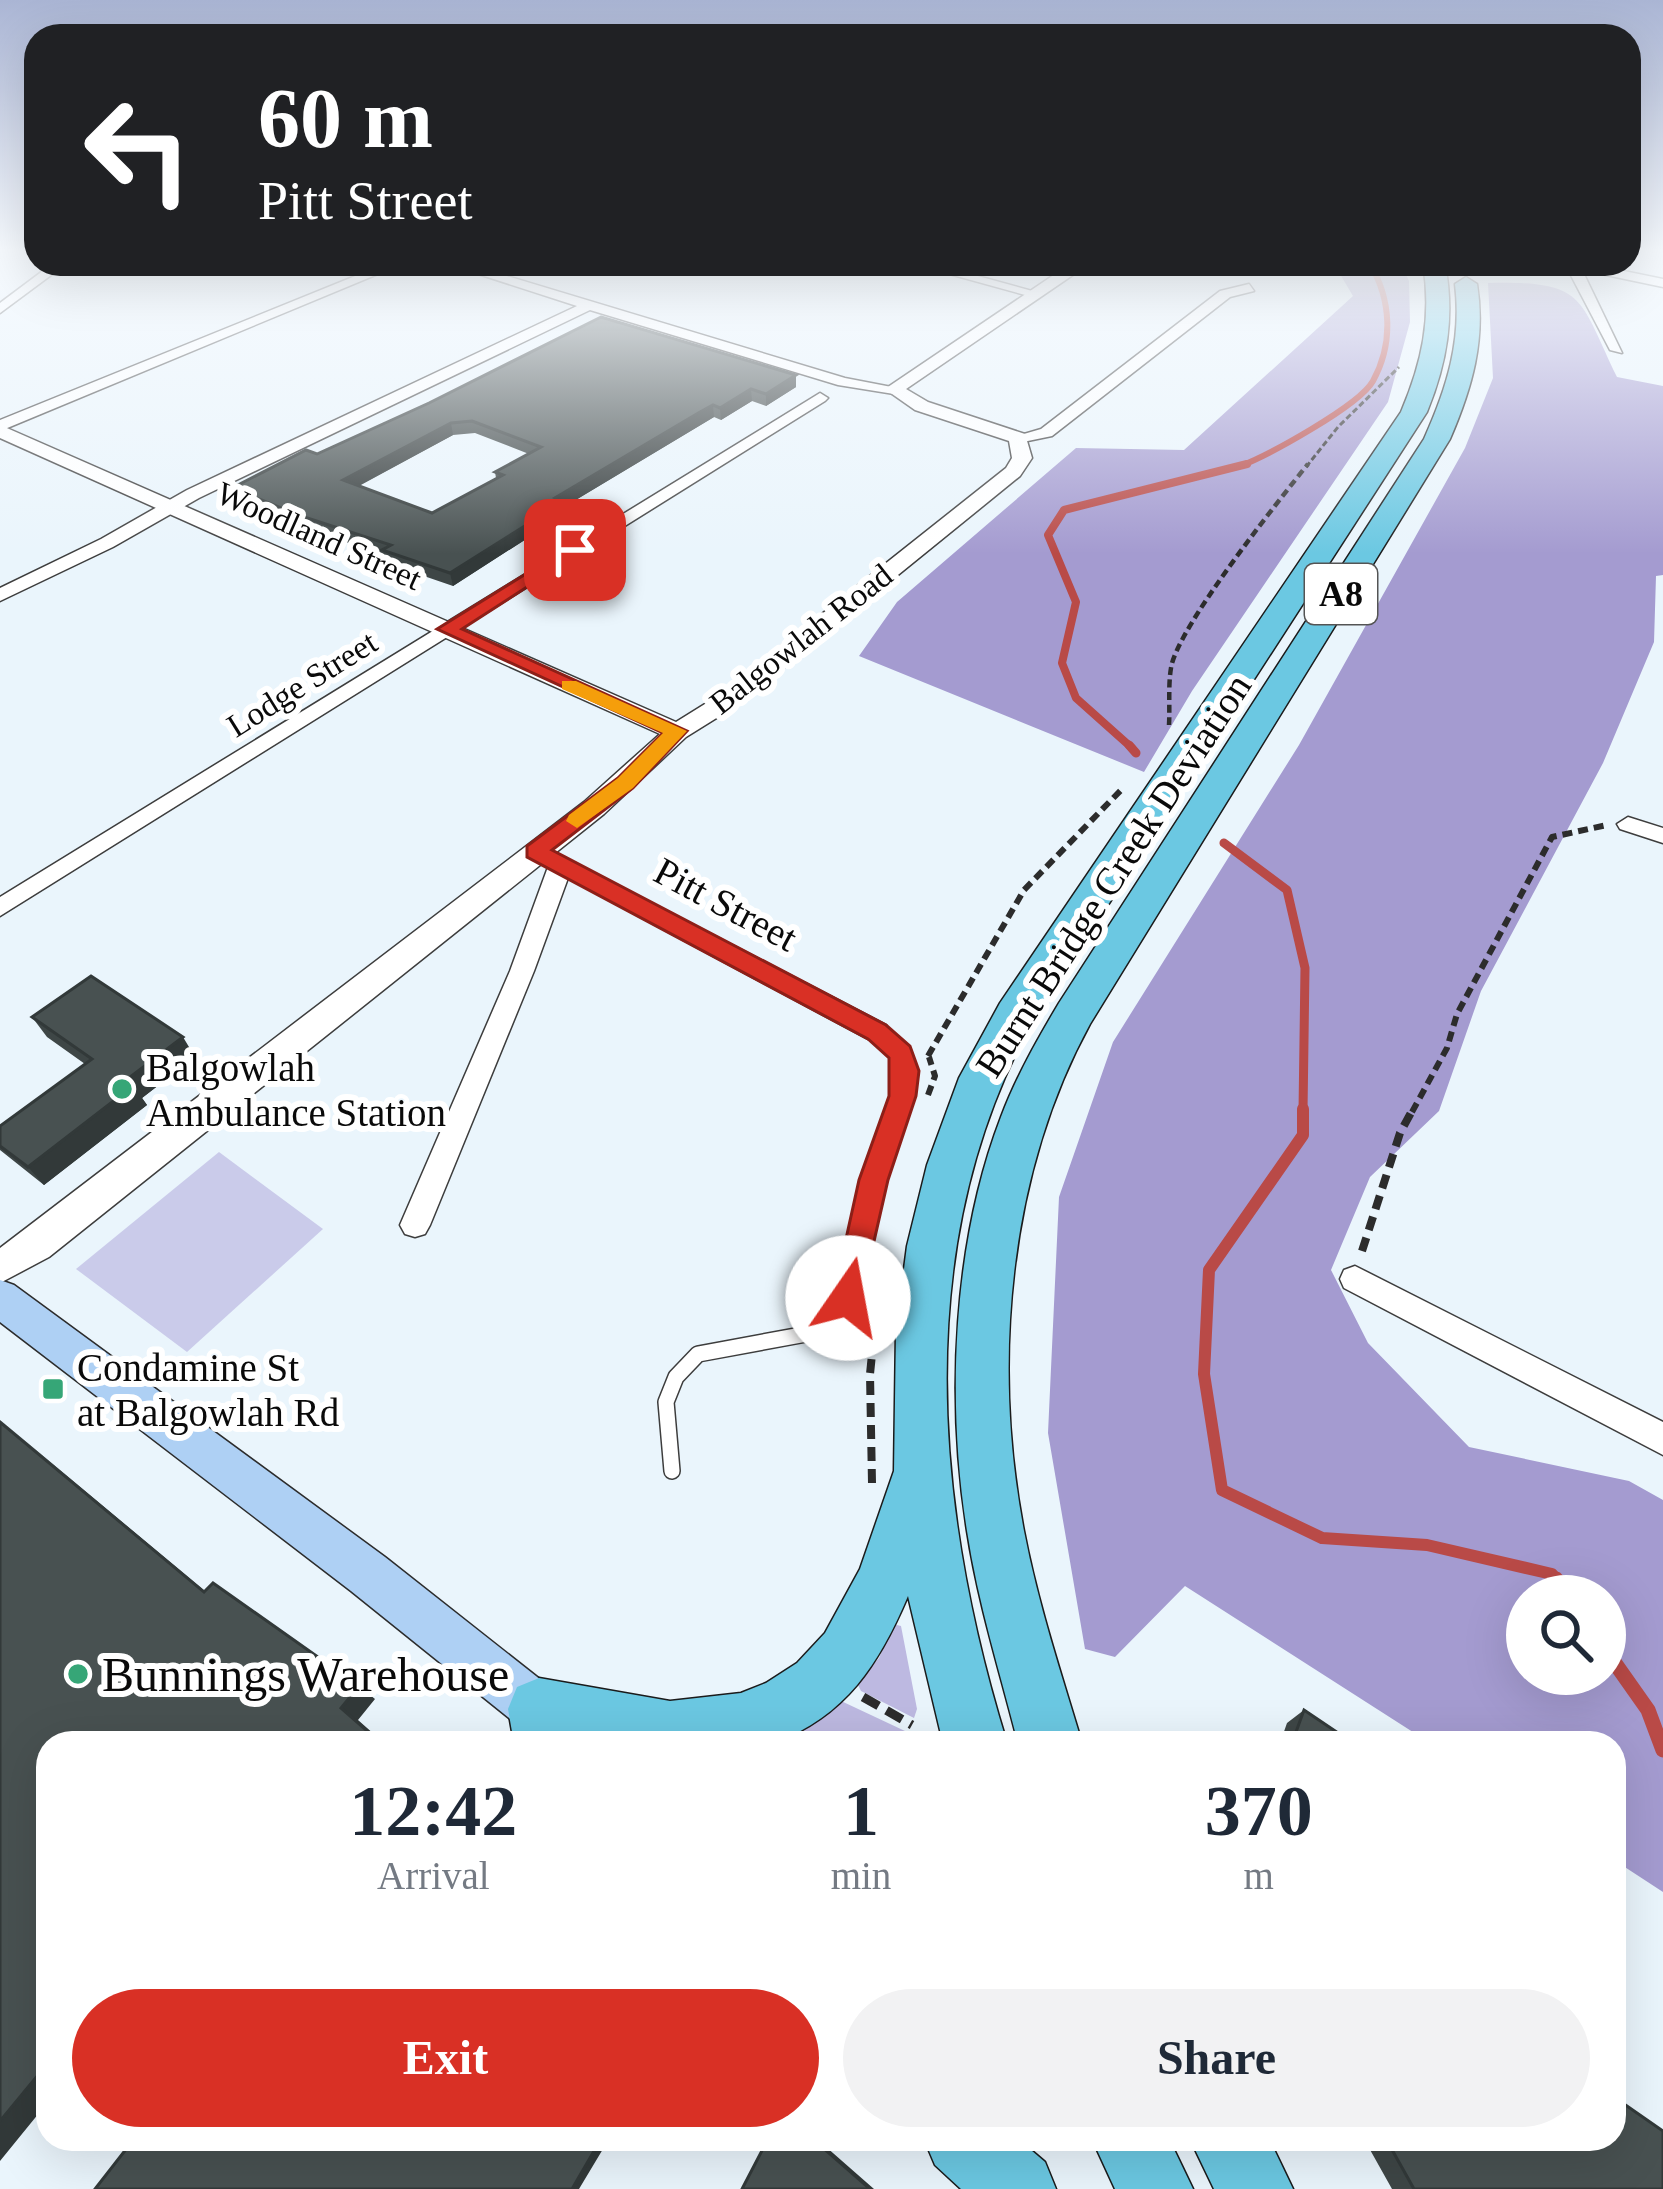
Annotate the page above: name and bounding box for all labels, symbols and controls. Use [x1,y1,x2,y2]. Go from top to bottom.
icon: left [60,72,216,228]
text: 60 m [258,72,433,165]
text: Pitt Street [258,171,473,231]
street label: Woodland Street [211,475,427,597]
pin [524,499,626,601]
icon: arrive [542,517,608,583]
street label: Balgowlah Road [703,557,900,721]
road number: A8 [1305,564,1377,624]
street label: Lodge Street [221,624,383,744]
street label: Burnt Bridge Creek Deviation [967,666,1260,1085]
street label: Pitt Street [648,849,805,959]
place label: Balgowlah Ambulance Station [146,1046,446,1134]
marker: Balgowlah Ambulance Station [109,1076,135,1102]
position arrow [785,1235,911,1361]
place label: Condamine St at Balgowlah Rd [77,1346,340,1435]
marker: Condamine St at Balgowlah Rd [40,1376,66,1402]
map controls [1506,1575,1626,1695]
button: search [1506,1575,1626,1695]
place label: Bunnings Warehouse [102,1648,509,1701]
marker: Bunnings Warehouse [65,1661,91,1687]
text: 12:42 [349,1771,517,1851]
text: 1 [843,1771,879,1851]
text: 370 [1205,1771,1313,1851]
text: Arrival [377,1854,490,1897]
text: min [831,1854,891,1897]
text: m [1243,1854,1274,1897]
button: Exit [72,1989,819,2127]
button: Share [843,1989,1590,2127]

